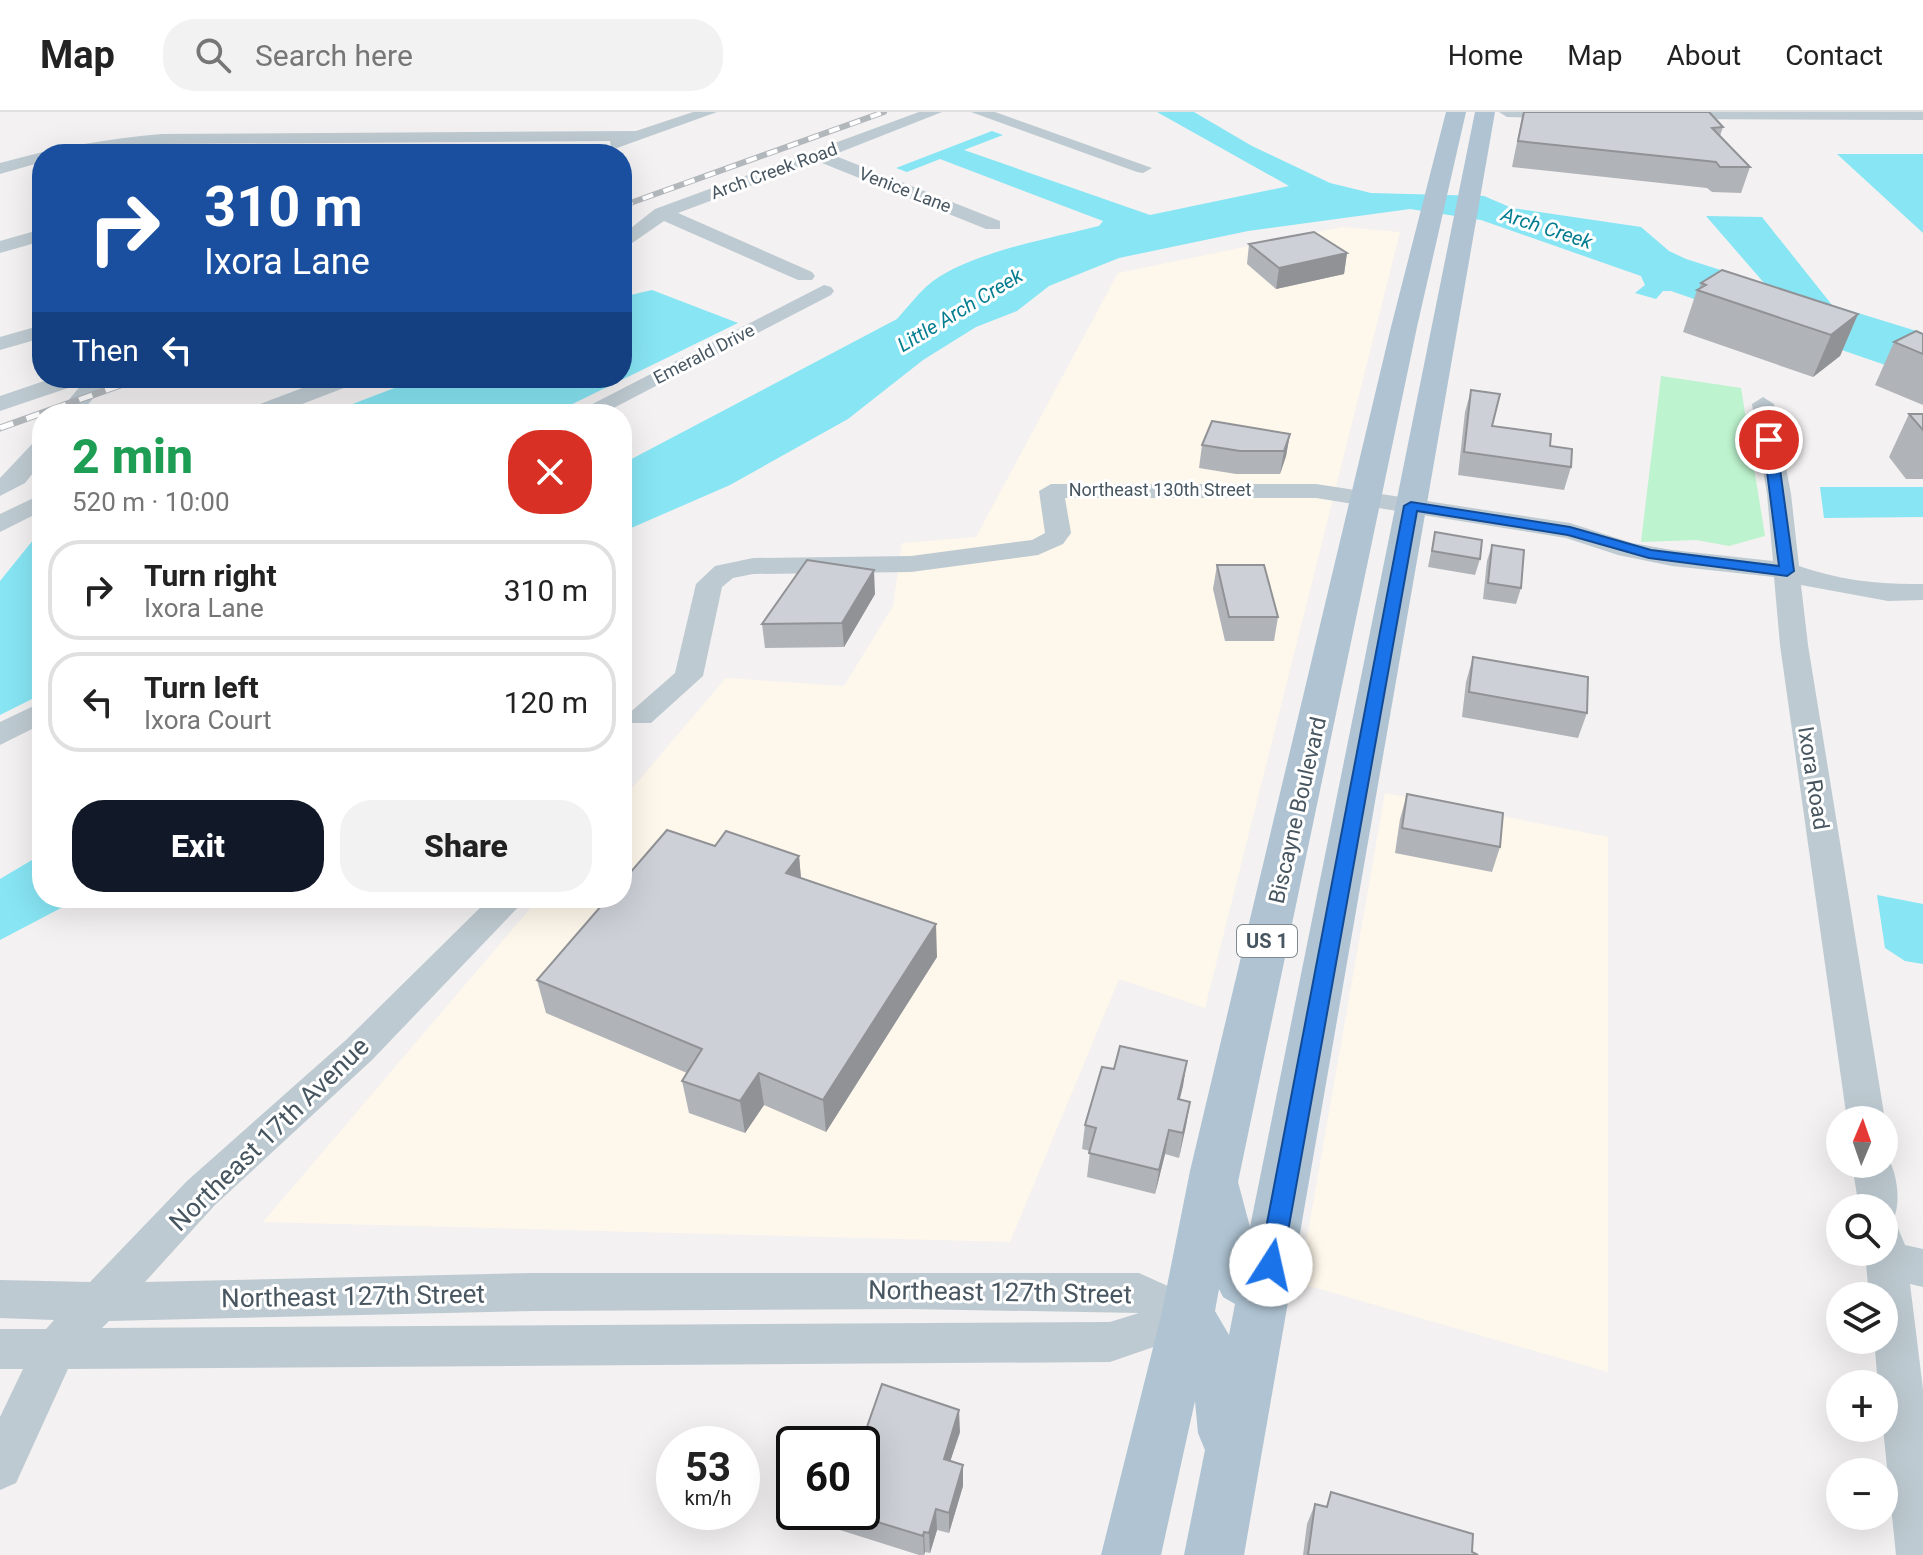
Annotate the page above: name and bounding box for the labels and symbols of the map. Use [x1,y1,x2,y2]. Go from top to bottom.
street label: Arch Creek Road [708,138,840,203]
street label: Venice Lane [856,162,954,217]
water label: Arch Creek [1498,202,1597,254]
water label: Little Arch Creek [893,263,1028,357]
street label: Emerald Drive [650,319,758,388]
pin [1735,406,1803,474]
street label: Northeast 130th Street [1069,479,1251,500]
street label: Biscayne Boulevard [1264,714,1331,906]
street label: Ixora Road [1793,725,1834,831]
road number: US 1 [1237,925,1297,957]
street label: Northeast 17th Avenue [163,1031,375,1237]
north arrow [1826,1106,1898,1178]
position arrow [1229,1223,1313,1307]
street label: Northeast 127th Street [868,1275,1132,1309]
street label: Northeast 127th Street [221,1279,485,1313]
speed limit sign: 60 [776,1426,880,1530]

